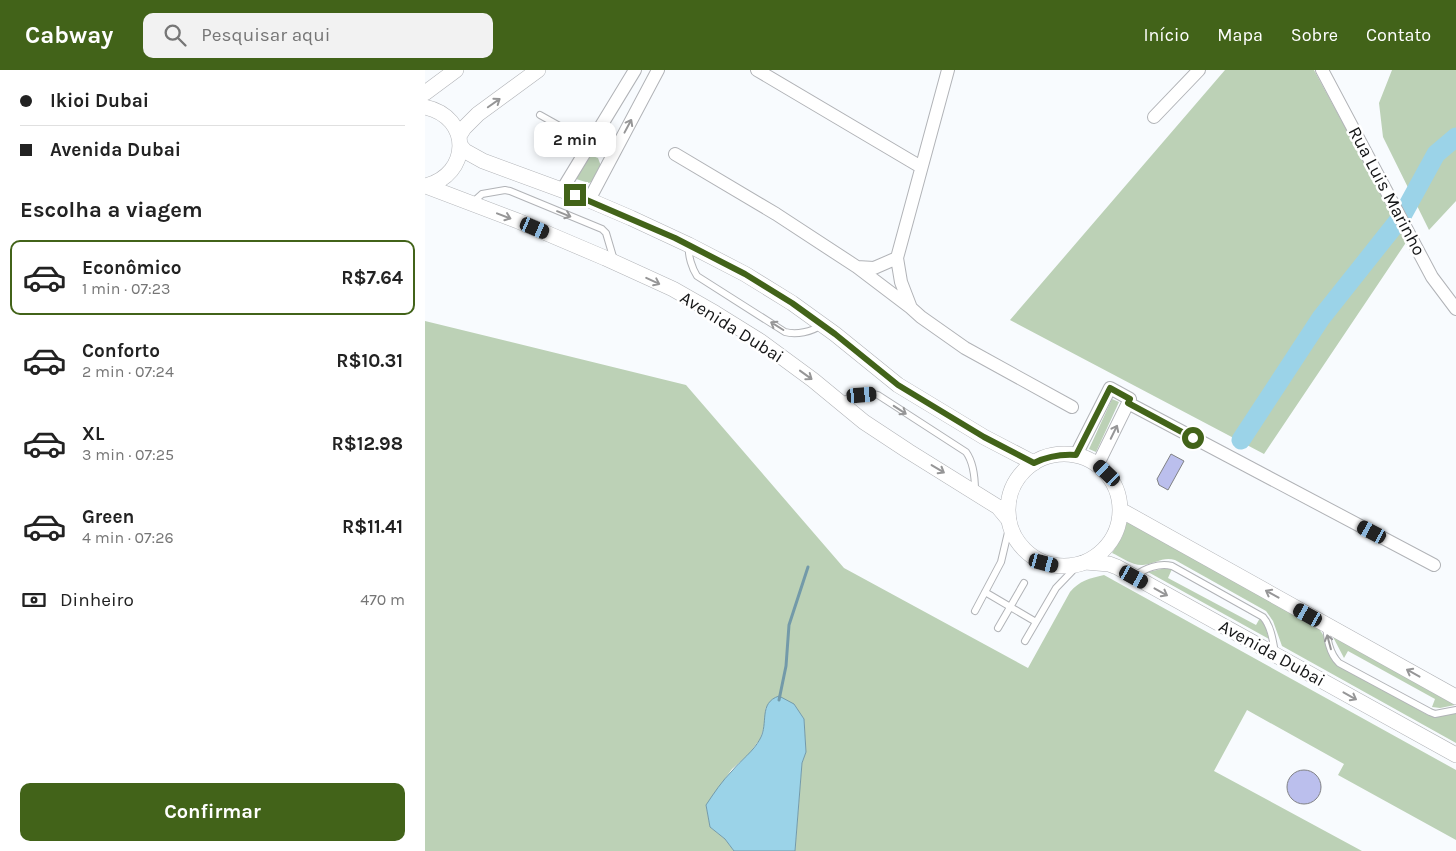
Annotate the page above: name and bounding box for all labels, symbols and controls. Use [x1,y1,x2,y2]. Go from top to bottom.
search box [143,13,493,58]
text: Cabway [25,21,113,49]
icon: search [161,21,189,49]
text: Pesquisar aqui [201,24,330,46]
text: Início [1143,24,1189,46]
text: Mapa [1217,24,1263,46]
text: Sobre [1291,24,1338,46]
text: Contato [1366,24,1431,46]
text: Ikioi Dubai [50,90,149,112]
one-way arrow [487,98,501,108]
one-way arrow [624,119,633,134]
callout: 2 min [534,122,616,158]
street label: Rua Luis Marinho [1344,123,1430,259]
text: 2 min [553,130,597,149]
text: Avenida Dubai [50,139,181,161]
route end [564,184,586,206]
text: Escolha a viagem [20,197,203,223]
one-way arrow [556,209,571,219]
one-way arrow [496,212,512,221]
car [518,215,551,241]
icon: car [22,255,67,300]
text: Econômico [82,257,182,279]
text: R$7.64 [341,267,403,289]
one-way arrow [645,276,660,286]
text: 1 min · 07:23 [82,279,170,298]
street label: Avenida Dubai [676,286,788,368]
one-way arrow [770,321,784,331]
icon: car [22,338,67,383]
text: Conforto [82,340,160,362]
text: R$10.31 [336,350,403,372]
text: 2 min · 07:24 [82,362,174,381]
one-way arrow [799,370,813,380]
car [846,386,877,404]
one-way arrow [893,404,907,415]
icon: car [22,421,67,466]
text: XL [82,423,104,445]
one-way arrow [1109,424,1119,439]
route start [1182,427,1204,449]
text: R$12.98 [331,433,403,455]
text: 3 min · 07:25 [82,445,174,464]
car [1090,457,1123,489]
one-way arrow [931,465,945,475]
icon: car [22,504,67,549]
text: Green [82,506,134,528]
text: R$11.41 [342,516,403,538]
car [1355,518,1388,546]
text: 4 min · 07:26 [82,528,174,547]
car [1027,552,1060,574]
car [1117,563,1150,591]
icon: cash [20,586,48,614]
one-way arrow [1154,587,1168,597]
text: Dinheiro [60,589,134,611]
one-way arrow [1265,589,1279,599]
text: 470 m [360,590,405,609]
car [1291,601,1324,629]
street label: Avenida Dubai [1215,615,1329,691]
one-way arrow [1324,635,1333,651]
one-way arrow [1407,668,1421,678]
one-way arrow [1342,691,1357,701]
button: Confirmar [20,783,405,841]

